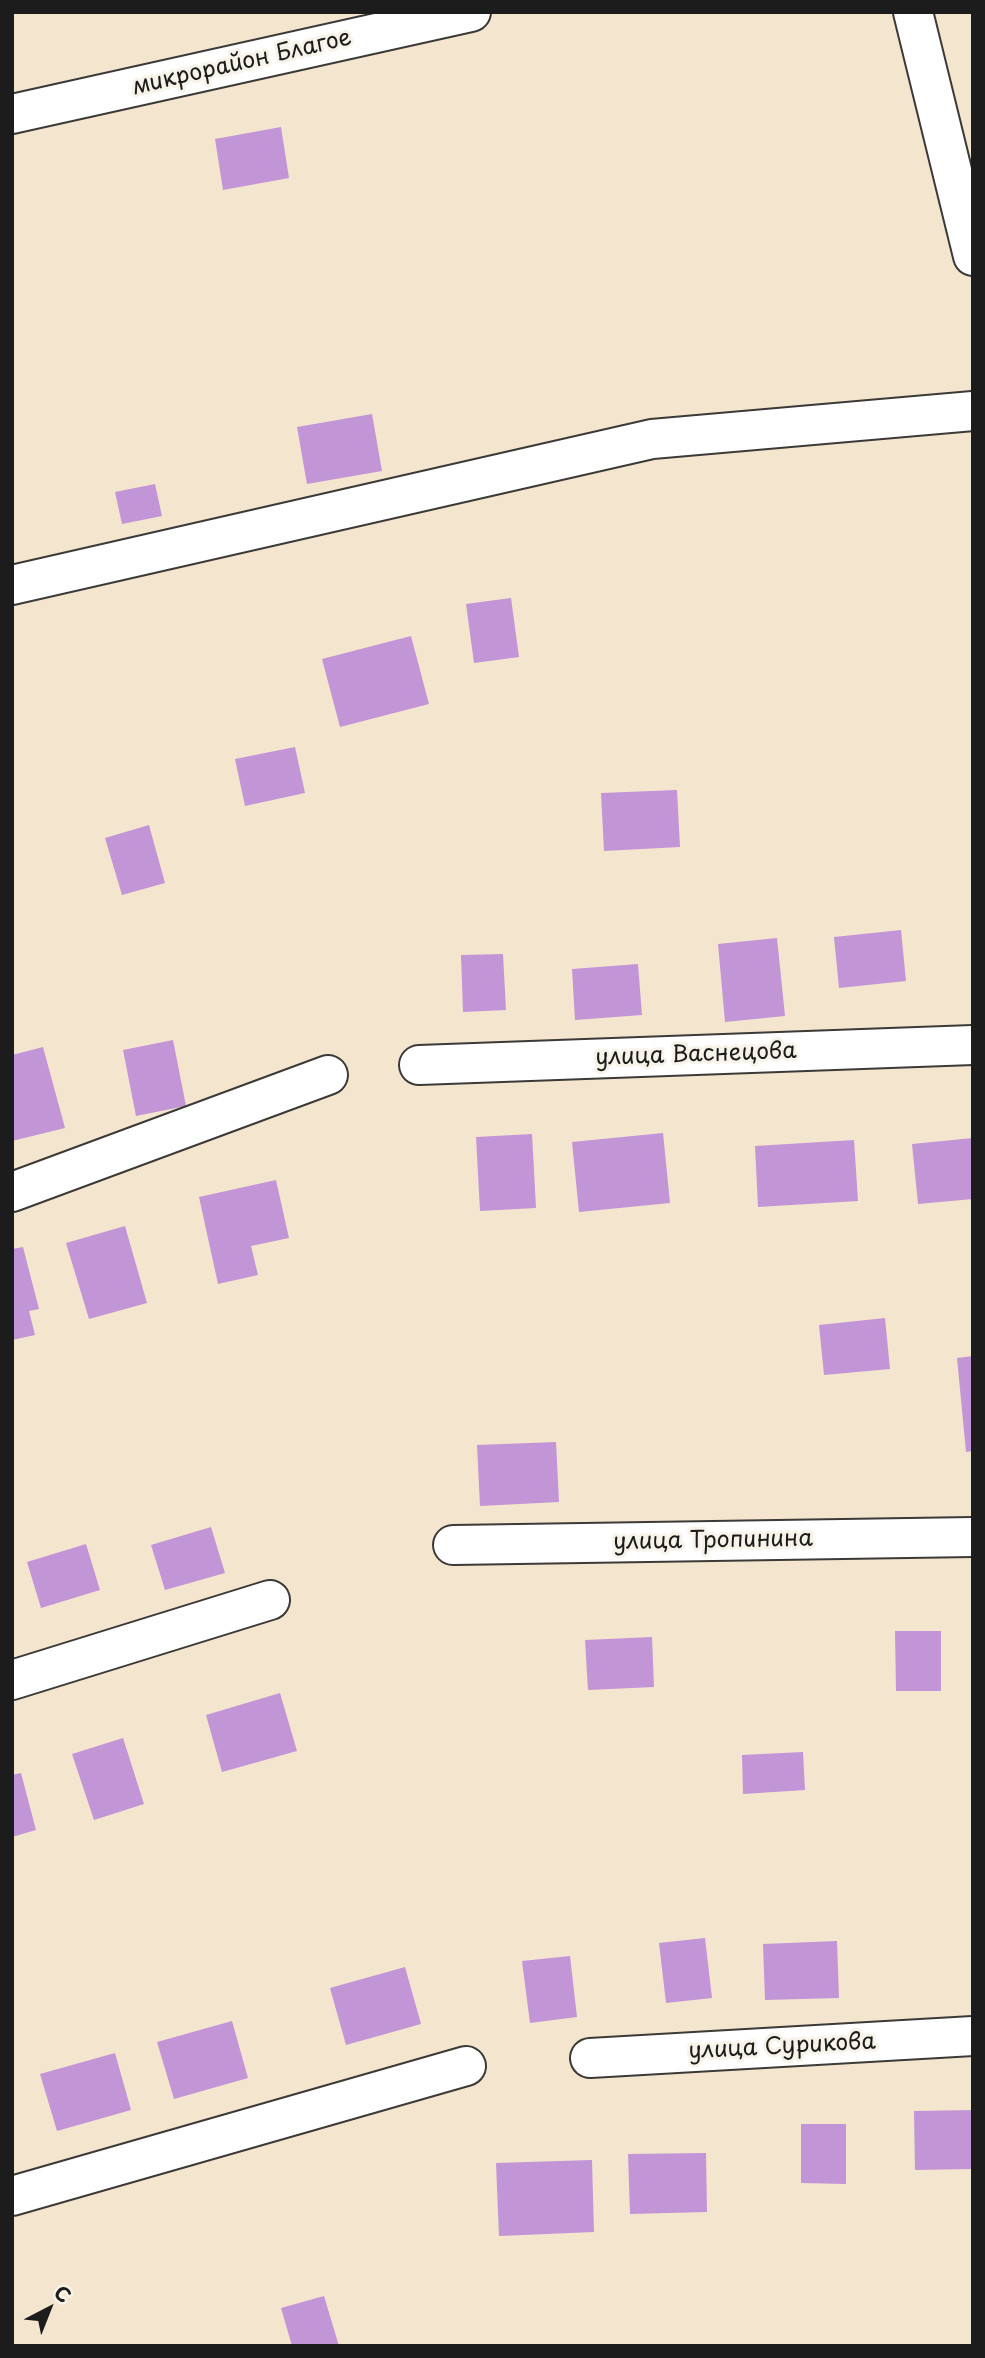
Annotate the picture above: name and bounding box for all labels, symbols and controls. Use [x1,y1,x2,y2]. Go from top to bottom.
street label: микрорайон Благое [130,24,354,102]
street label: улица Васнецова [595,1038,797,1072]
street label: улица Тропинина [613,1525,813,1557]
street label: улица Сурикова [688,2028,876,2066]
north arrow [14,2274,84,2344]
text: С [48,2278,78,2309]

